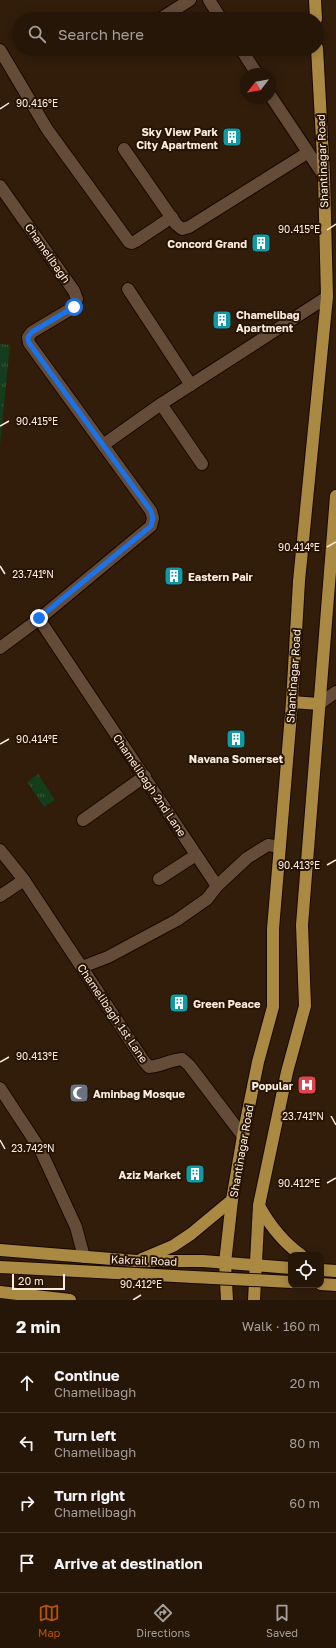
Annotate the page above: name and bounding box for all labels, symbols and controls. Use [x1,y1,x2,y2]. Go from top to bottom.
search box [12,12,324,56]
icon: search [26,23,48,45]
text: Search here [58,25,144,43]
north arrow [240,68,276,104]
text: 90.416°E [16,97,58,109]
street label: Shantinagar Road [314,114,330,208]
place label: Sky View Park City Apartment [136,125,219,151]
building icon: Sky View Park City Apartment [221,126,243,148]
street label: Chamelibagh [23,221,73,285]
text: 90.415°E [278,223,320,235]
building icon: Concord Grand [250,232,272,254]
place label: Concord Grand [167,237,247,250]
route start [65,298,83,316]
place label: Chamelibag Apartment [236,308,300,334]
building icon: Chamelibag Apartment [211,309,233,331]
text: 90.415°E [16,415,58,427]
text: 90.414°E [278,541,320,553]
building icon: Eastern Pair [163,565,185,587]
text: 23.741°N [12,568,54,580]
place label: Eastern Pair [188,570,254,583]
route end [30,609,48,627]
street label: Shantinagar Road [283,629,303,723]
building icon: Navana Somerset [225,728,247,750]
street label: Chamelibagh 2nd Lane [111,731,189,839]
text: 90.414°E [16,733,58,745]
place label: Navana Somerset [189,752,284,765]
text: 90.413°E [278,859,320,871]
street label: Chamelibagh 1st Lane [75,961,151,1065]
building icon: Green Peace [168,992,190,1014]
place label: Green Peace [193,997,261,1010]
text: 90.413°E [16,1050,58,1062]
hospital icon: Popular [296,1074,318,1096]
place label: Popular [251,1079,294,1092]
mosque icon: Aminbag Mosque [68,1082,90,1104]
place label: Aminbag Mosque [93,1087,186,1100]
street label: Shantinagar Road [226,1104,256,1198]
text: 23.741°N [282,1110,324,1122]
text: 23.742°N [11,1142,55,1154]
building icon: Aziz Market [184,1163,206,1185]
place label: Aziz Market [119,1168,182,1181]
text: 90.412°E [278,1177,320,1189]
street label: Kakrail Road [111,1252,177,1268]
map controls [288,1252,324,1288]
button: locate [288,1252,324,1288]
scale bar [12,1272,65,1291]
text: 20 m [18,1274,44,1287]
text: 90.412°E [120,1278,162,1290]
text: 2 min [16,1316,60,1337]
text: Walk · 160 m [242,1318,320,1334]
text: Continue [54,1366,120,1384]
icon: ahead [16,1372,38,1394]
text: 20 m [290,1375,320,1391]
text: Chamelibagh [54,1384,136,1400]
text: Turn left [54,1426,116,1444]
icon: left [16,1432,38,1454]
text: 80 m [289,1435,320,1451]
text: Chamelibagh [54,1444,136,1460]
text: Turn right [54,1486,125,1504]
icon: right [16,1492,38,1514]
text: 60 m [289,1495,320,1511]
text: Chamelibagh [54,1504,136,1520]
icon: arrive [16,1552,38,1574]
text: Arrive at destination [54,1554,203,1572]
tab: Map [38,1602,60,1639]
tab: Directions [136,1602,190,1639]
tab: Saved [266,1602,298,1639]

